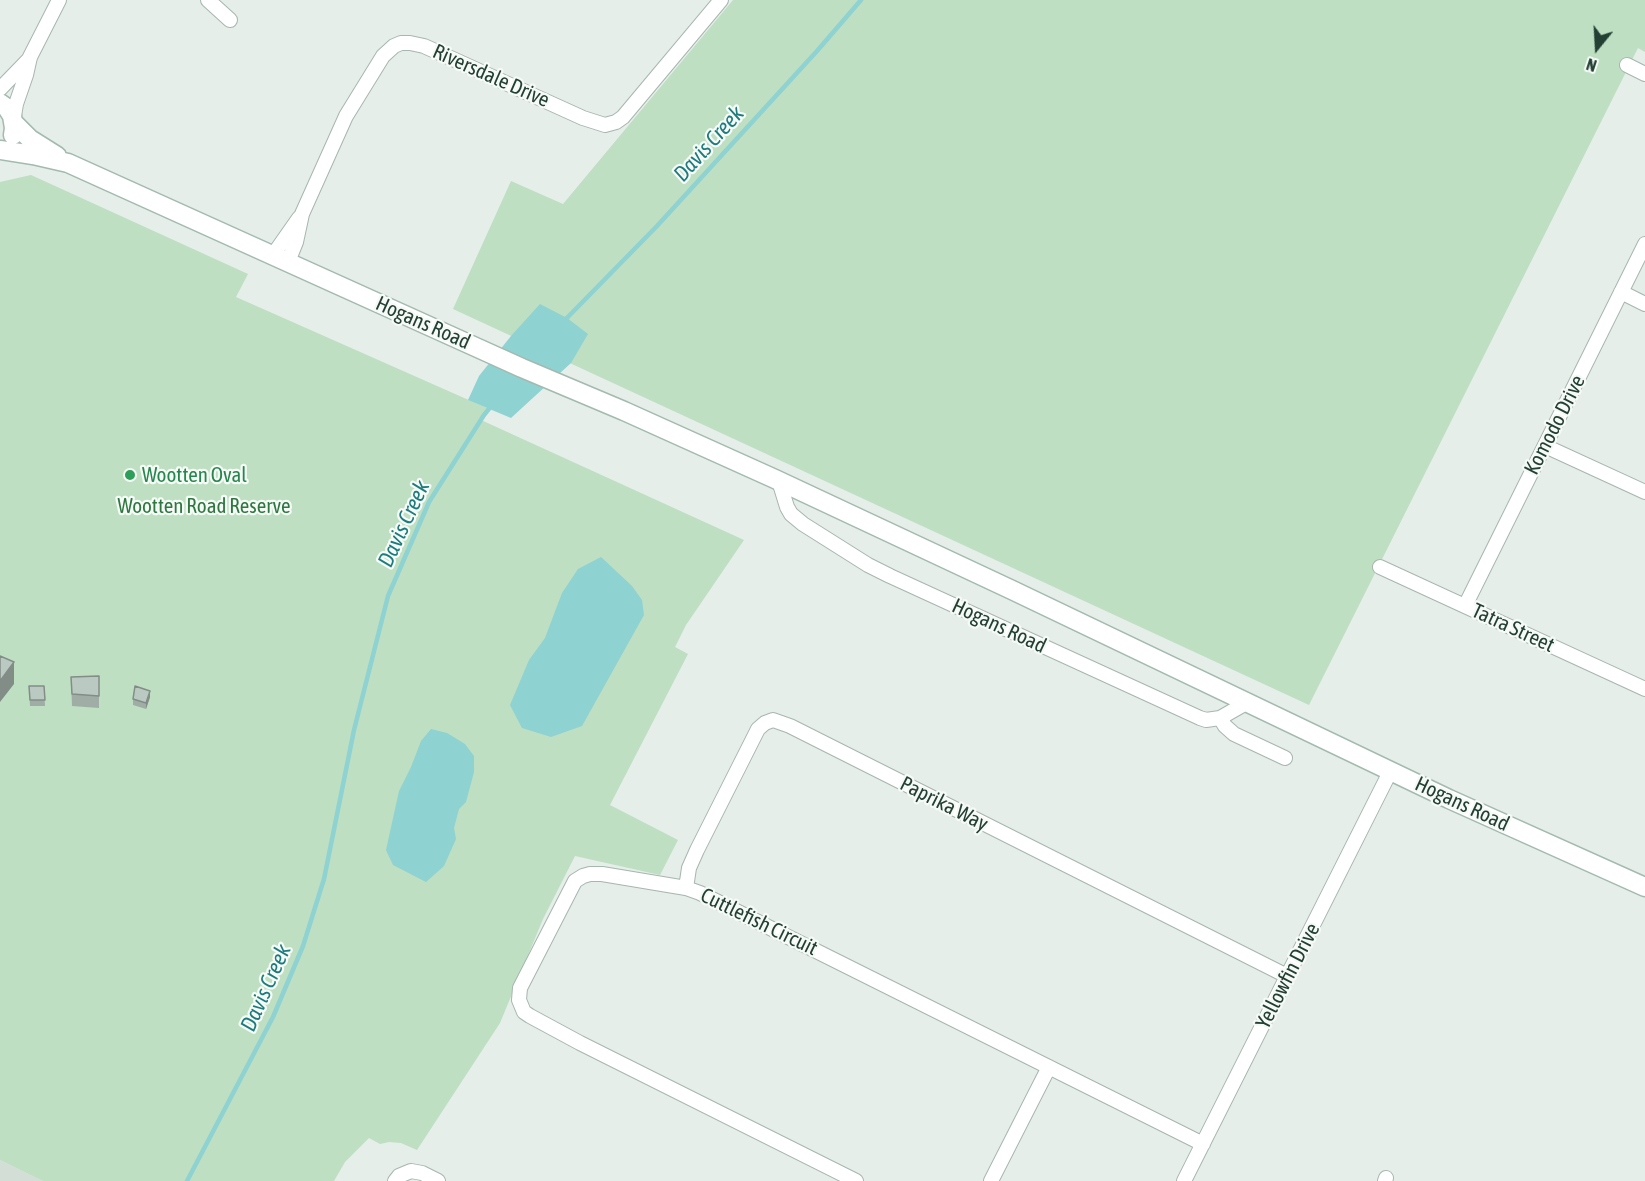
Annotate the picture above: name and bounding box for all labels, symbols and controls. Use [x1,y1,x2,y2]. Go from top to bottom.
north arrow [1567,18,1627,78]
street label: Riversdale Drive [429,39,553,113]
text: N [1584,55,1599,75]
water label: Davis Creek [668,101,750,187]
street label: Hogans Road [372,291,474,355]
street label: Komodo Drive [1519,371,1591,479]
place label: Wootten Oval [142,462,247,488]
marker: Wootten Oval [123,468,137,482]
water label: Davis Creek [373,477,435,571]
park label: Wootten Road Reserve [118,493,290,519]
street label: Hogans Road [948,593,1050,659]
street label: Tatra Street [1468,598,1558,658]
street label: Paprika Way [896,771,992,837]
street label: Hogans Road [1411,771,1513,837]
street label: Cuttlefish Circuit [696,883,822,961]
street label: Yellowfin Drive [1251,919,1325,1033]
water label: Davis Creek [235,940,297,1036]

